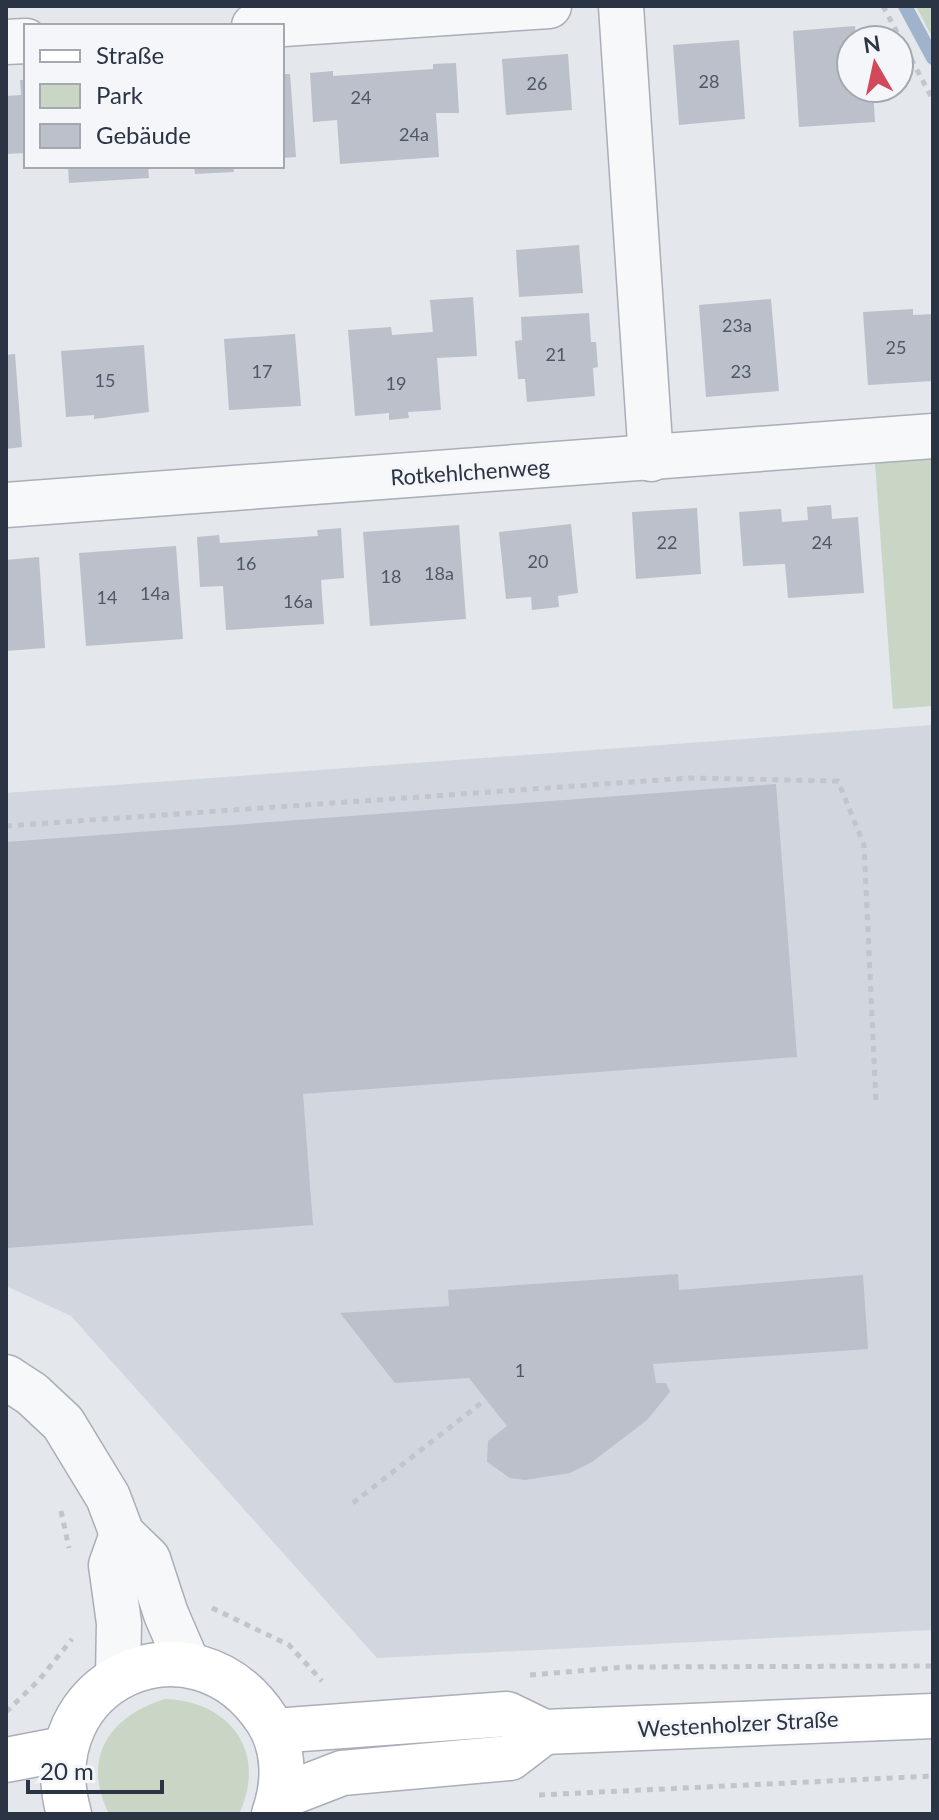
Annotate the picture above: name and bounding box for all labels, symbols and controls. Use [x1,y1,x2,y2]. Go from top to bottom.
legend [24,24,284,168]
north arrow [835,24,915,104]
text: N [861,29,882,58]
text: Straße [96,40,164,69]
house number: 28 [699,70,719,92]
house number: 26 [527,72,547,94]
text: Park [96,80,144,109]
house number: 24 [351,86,371,108]
text: Gebäude [96,120,191,149]
house number: 24a [399,123,429,145]
house number: 23a [722,314,752,336]
house number: 25 [886,336,906,358]
house number: 21 [546,343,566,365]
house number: 17 [252,360,272,382]
house number: 23 [731,360,751,382]
house number: 15 [95,369,115,391]
house number: 19 [386,372,406,394]
street label: Rotkehlchenweg [389,452,551,491]
house number: 22 [657,531,677,553]
house number: 24 [812,531,832,553]
house number: 20 [528,550,548,572]
house number: 16 [236,552,256,574]
house number: 18a [424,562,454,584]
house number: 18 [381,565,401,587]
house number: 14a [140,582,170,604]
house number: 14 [97,586,117,608]
house number: 16a [283,590,313,612]
house number: 1 [515,1359,525,1381]
street label: Westenholzer Straße [637,1705,839,1742]
scale bar [28,1744,162,1794]
text: 20 m [40,1756,94,1785]

